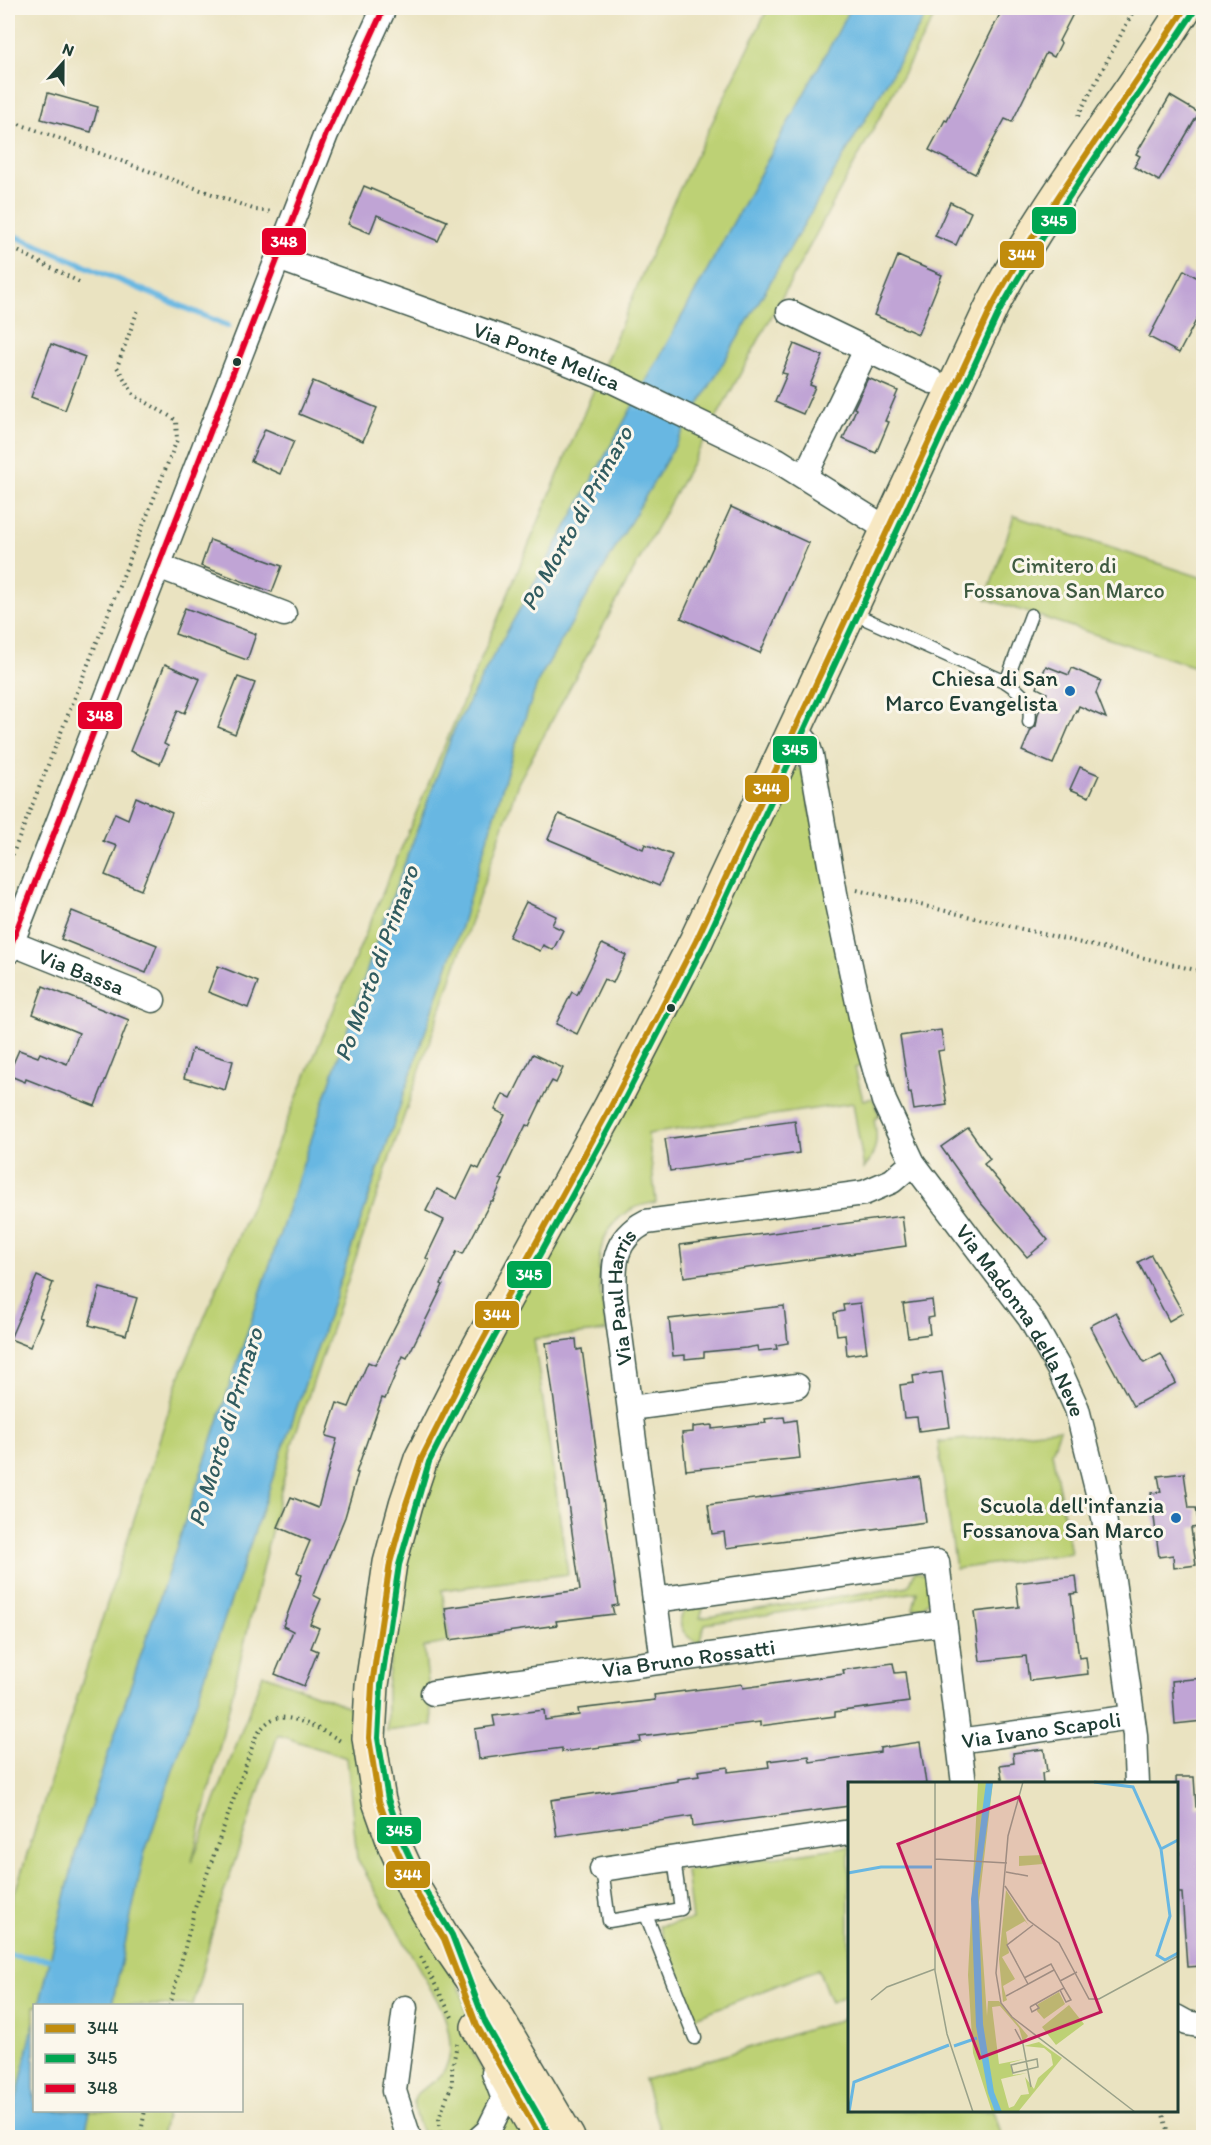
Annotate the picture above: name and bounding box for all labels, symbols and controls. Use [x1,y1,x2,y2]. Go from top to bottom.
north arrow [33,33,93,93]
text: N [60,39,77,60]
line badge: 345 [1031,206,1077,235]
text: 345 [1041,211,1068,230]
line badge: 348 [261,227,307,256]
text: 348 [270,232,298,251]
line badge: 344 [999,240,1045,269]
text: 344 [1008,245,1036,264]
street label: Via Ponte Melica [470,315,625,396]
unlabelled marker [231,356,243,368]
water label: Po Morto di Primaro [513,420,639,615]
park label: Cimitero di Fossanova San Marco [963,552,1165,604]
place label: Chiesa di San Marco Evangelista [885,665,1059,717]
marker: Chiesa di San Marco Evangelista [1063,684,1077,698]
line badge: 348 [77,701,123,730]
text: 348 [86,706,114,725]
line badge: 345 [772,735,818,764]
text: 345 [782,740,809,759]
line badge: 344 [744,774,790,803]
text: 344 [753,779,781,798]
water label: Po Morto di Primaro [327,861,425,1065]
street label: Via Bassa [34,942,129,1001]
unlabelled marker [665,1002,677,1014]
street label: Via Madonna della Neve [950,1218,1092,1420]
street label: Via Paul Harris [601,1222,642,1367]
line badge: 345 [506,1260,552,1289]
text: 345 [516,1265,543,1284]
line badge: 344 [474,1300,520,1329]
text: 344 [483,1305,511,1324]
water label: Po Morto di Primaro [181,1324,269,1530]
place label: Scuola dell'infanzia Fossanova San Marco [962,1492,1164,1544]
marker: Scuola dell'infanzia Fossanova San Marco [1169,1511,1183,1525]
street label: Via Bruno Rossatti [600,1633,777,1683]
street label: Via Ivano Scapoli [960,1705,1123,1754]
inset map [848,1782,1178,2112]
line badge: 345 [376,1816,422,1845]
text: 345 [386,1821,413,1840]
line badge: 344 [385,1860,431,1889]
text: 344 [394,1865,422,1884]
legend [33,2004,243,2112]
text: 344 [87,2017,119,2039]
text: 345 [87,2047,117,2069]
text: 348 [87,2077,118,2099]

